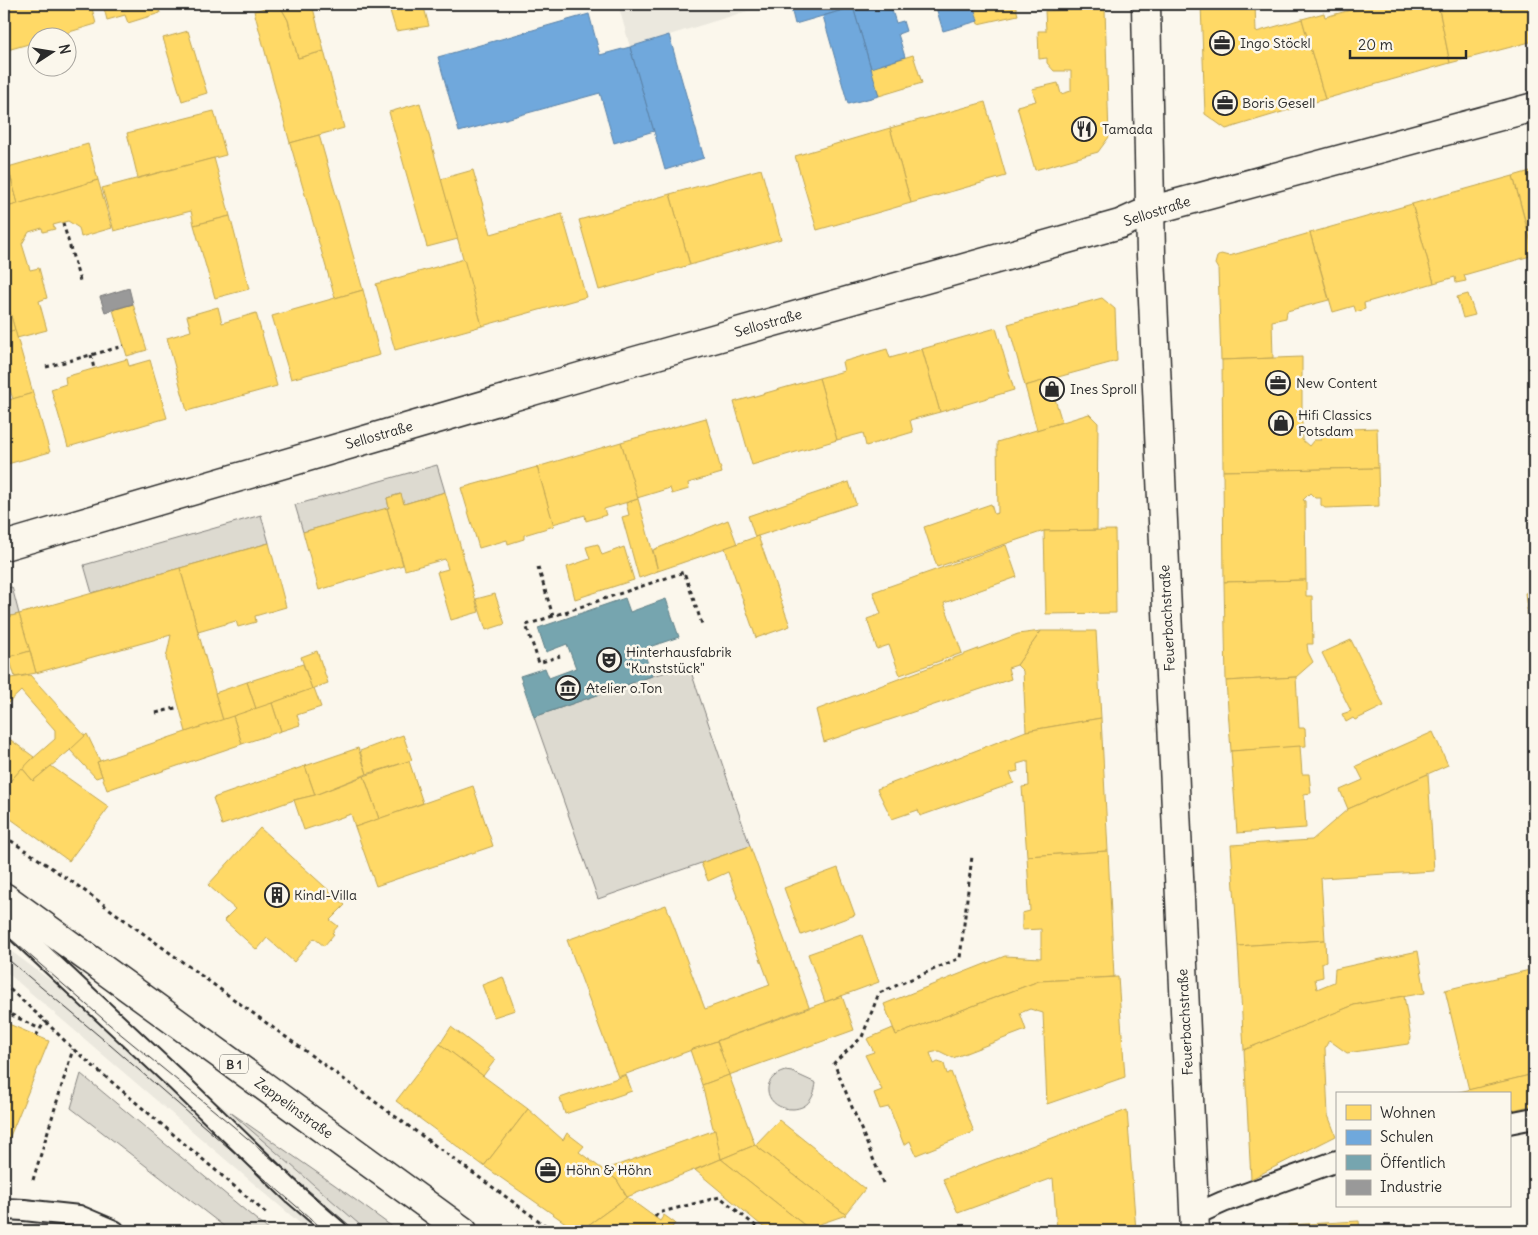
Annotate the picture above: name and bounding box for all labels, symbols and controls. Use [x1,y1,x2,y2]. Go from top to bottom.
north arrow [28,28,78,78]
scale bar [1350,28,1467,60]
office icon: Ingo Stöckl [1209,30,1235,56]
place label: Ingo Stöckl [1240,34,1311,52]
text: 20 m [1358,35,1393,54]
text: N [55,43,75,56]
office icon: Boris Gesell [1212,90,1238,116]
place label: Boris Gesell [1242,94,1315,112]
restaurant icon: Tamada [1071,116,1097,142]
place label: Tamada [1102,120,1153,138]
street label: Sellostraße [1121,192,1193,230]
street label: Sellostraße [732,305,804,341]
office icon: New Content [1265,370,1291,396]
place label: New Content [1296,374,1377,392]
shop icon: Ines Sproll [1039,376,1065,402]
place label: Ines Sproll [1070,380,1137,398]
place label: Hifi Classics Potsdam [1298,406,1372,440]
shop icon: Hifi Classics Potsdam [1268,410,1294,436]
street label: Sellostraße [343,417,415,453]
street label: Feuerbachstraße [1155,564,1179,672]
place label: Hinterhausfabrik "Kunststück" [626,643,732,677]
theatre icon: Hinterhausfabrik "Kunststück" [596,647,622,673]
museum icon: Atelier o.Ton [555,675,581,701]
place label: Atelier o.Ton [586,679,662,697]
building icon: Kindl-Villa [264,882,290,908]
place label: Kindl-Villa [294,886,357,904]
street label: Feuerbachstraße [1173,968,1197,1076]
road number: B 1 [220,1054,248,1074]
street label: Zeppelinstraße [251,1073,337,1143]
legend [1336,1092,1510,1208]
text: Wohnen [1380,1103,1436,1122]
text: Schulen [1380,1127,1434,1146]
text: Öffentlich [1380,1153,1446,1172]
office icon: Höhn & Höhn [535,1157,561,1183]
place label: Höhn & Höhn [566,1161,652,1179]
text: Industrie [1380,1177,1442,1196]

